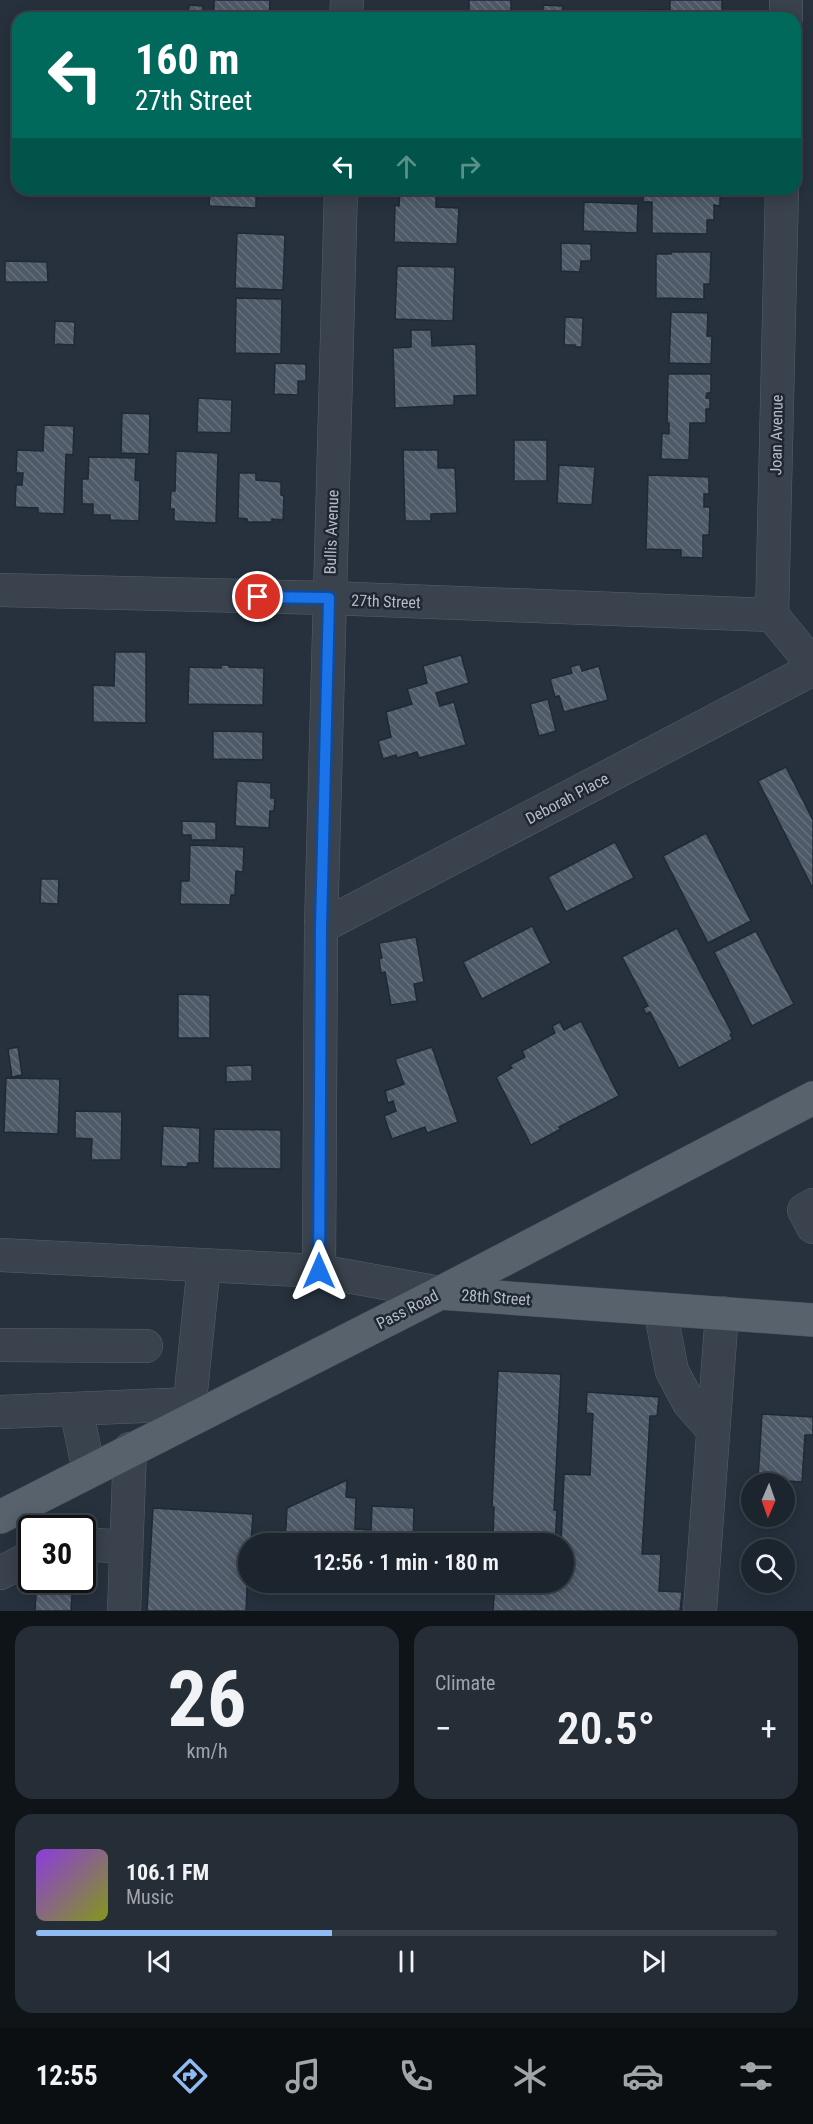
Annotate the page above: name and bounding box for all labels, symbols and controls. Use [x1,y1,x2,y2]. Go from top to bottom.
text: 160 m [135,35,240,84]
icon: left [36,36,114,114]
text: 27th Street [135,85,252,117]
icon: left [327,150,360,183]
icon: ahead [390,150,423,183]
icon: right [453,150,486,183]
street label: Joan Avenue [766,394,787,476]
street label: Bullis Avenue [321,489,342,575]
pin [232,571,283,622]
icon: arrive [241,580,274,613]
street label: 27th Street [351,591,421,612]
street label: Deborah Place [522,769,612,828]
position arrow [287,1239,351,1303]
street label: Pass Road [373,1286,441,1333]
street label: 28th Street [461,1286,532,1309]
north arrow [741,1473,795,1527]
map controls [741,1473,795,1593]
speed limit sign: 30 [18,1515,96,1593]
button: search [741,1539,795,1593]
text: 12:56 · 1 min · 180 m [313,1550,499,1575]
text: 26 [168,1654,246,1745]
text: Climate [435,1671,495,1695]
text: 20.5° [557,1702,655,1755]
text: − [435,1709,452,1748]
text: + [761,1709,777,1748]
text: km/h [186,1739,228,1763]
text: 106.1 FM [126,1860,209,1885]
text: Music [126,1885,174,1909]
icon: previous [143,1945,176,1978]
icon: pause [390,1945,423,1978]
icon: next [637,1945,670,1978]
icon: directions [169,2055,211,2097]
icon: music [282,2055,324,2097]
icon: phone [395,2055,437,2097]
icon: climate [509,2055,551,2097]
icon: car [622,2055,664,2097]
icon: filters [735,2055,777,2097]
text: 12:55 [36,2060,98,2092]

